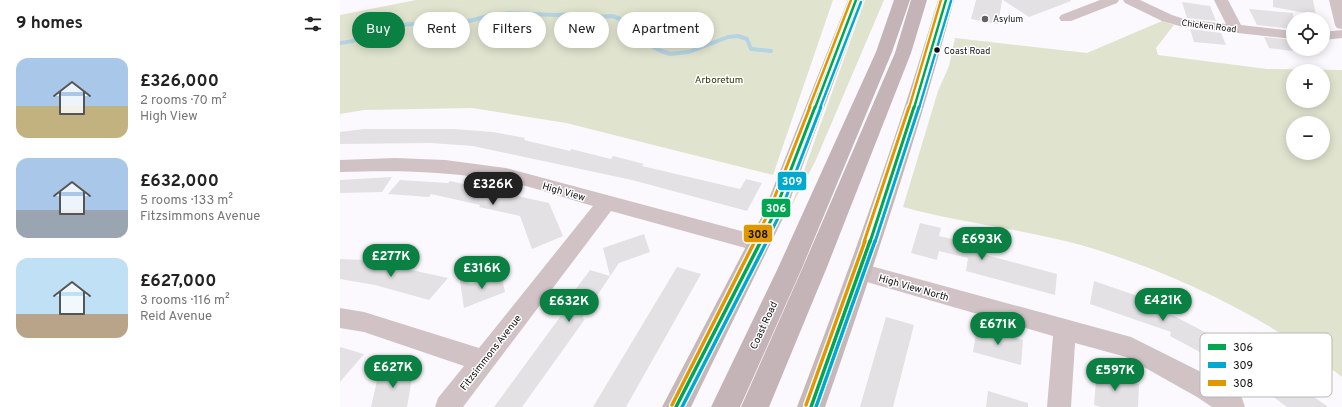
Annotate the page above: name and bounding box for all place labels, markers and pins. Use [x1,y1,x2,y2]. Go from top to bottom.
marker: Asylum [980,14,990,24]
place label: Asylum [993,14,1023,25]
marker: Coast Road [932,45,942,55]
place label: Coast Road [944,46,990,57]
pin: £326K [465,172,521,206]
pin: £693K [954,227,1010,261]
pin: £277K [363,244,419,278]
pin: £316K [454,256,510,290]
pin: £421K [1135,288,1191,322]
pin: £632K [541,289,597,323]
pin: £671K [970,312,1026,346]
pin: £627K [365,355,421,389]
pin: £597K [1087,358,1143,392]

